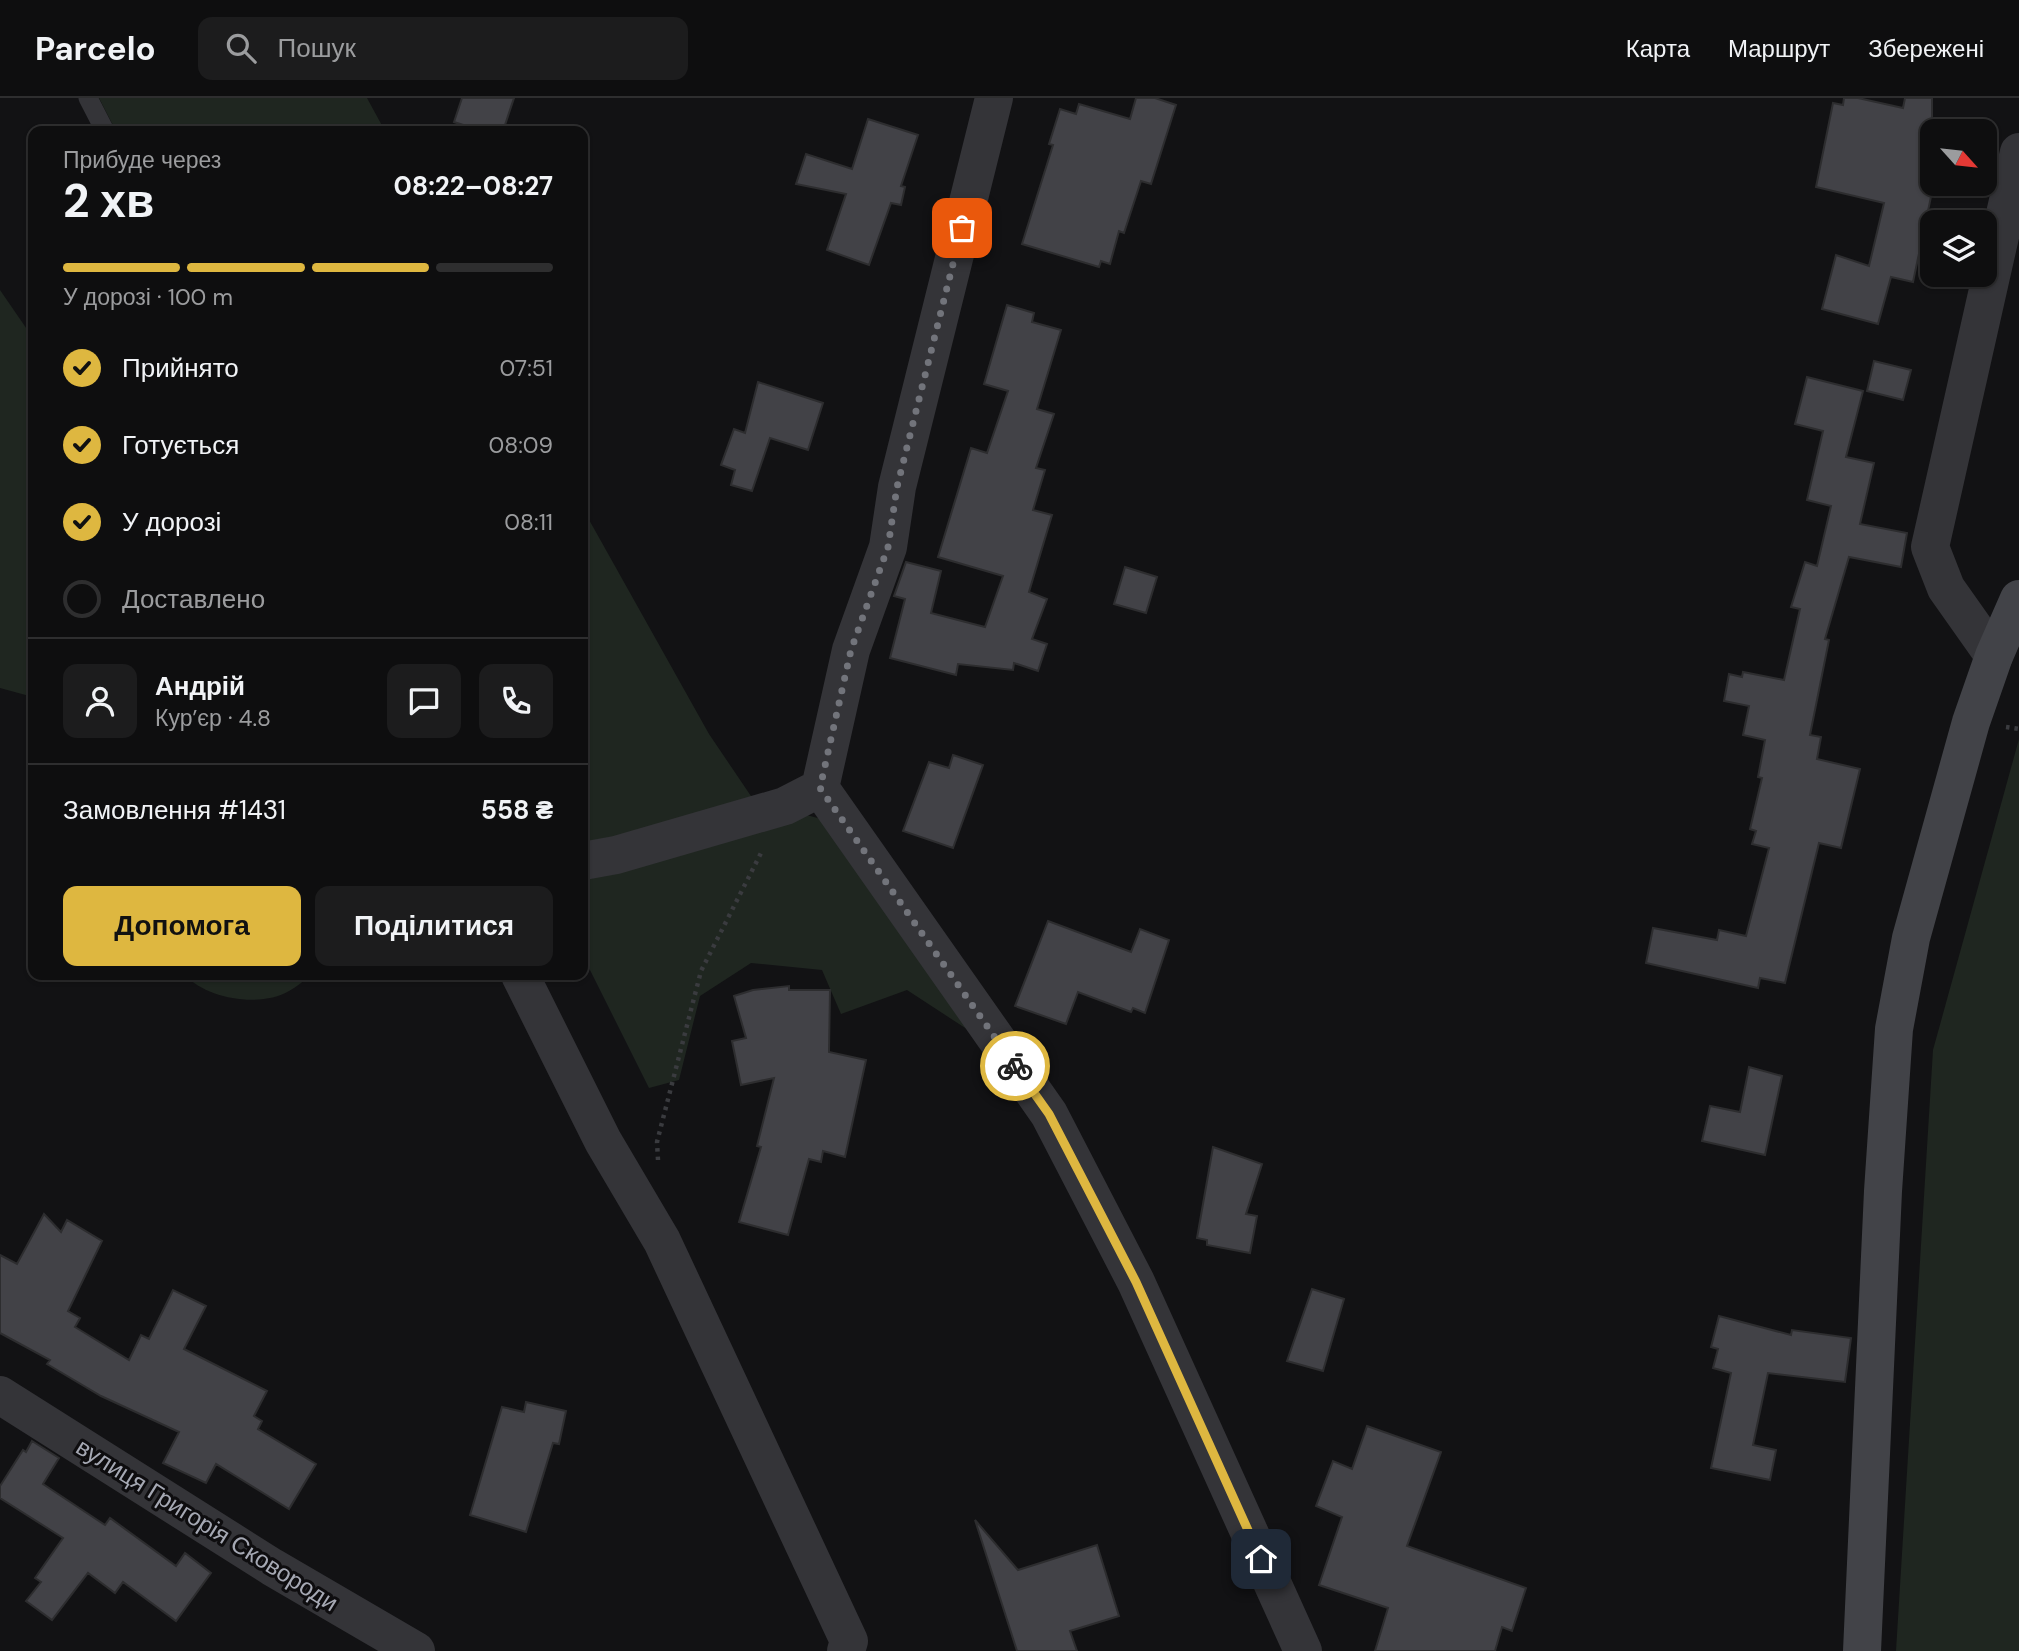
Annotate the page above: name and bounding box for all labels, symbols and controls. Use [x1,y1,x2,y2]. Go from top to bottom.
search box [198,17,688,80]
text: Parcelo [35,27,156,70]
icon: search [222,29,260,67]
text: Пошук [278,31,356,65]
text: Карта [1626,33,1690,64]
text: Маршрут [1728,33,1830,64]
text: Збережені [1868,33,1984,64]
north arrow [1920,119,1997,196]
map controls [1920,119,1997,287]
text: Прибуде через [63,145,221,175]
text: 08:22–08:27 [393,169,553,203]
text: 2 хв [63,171,154,231]
pin [932,198,992,258]
icon: bag [943,209,981,247]
button: layers [1920,210,1997,287]
text: У дорозі · 100 m [63,282,233,312]
icon: check [63,349,101,387]
text: Прийнято [122,351,239,385]
text: 07:51 [499,353,553,383]
icon: check [63,426,101,464]
text: Готується [122,428,239,462]
text: 08:09 [488,430,553,460]
icon: check [63,503,101,541]
text: У дорозі [122,505,221,539]
text: 08:11 [504,507,553,537]
text: Доставлено [122,582,265,616]
button: person [63,664,137,738]
button: chat [387,664,461,738]
button: phone [479,664,553,738]
text: Андрій [155,669,245,703]
text: Кур’єр · 4.8 [155,703,271,733]
text: Замовлення #1431 [63,793,286,827]
text: 558 ₴ [481,793,553,827]
button: Допомога [63,886,301,966]
button: Поділитися [315,886,553,966]
courier [980,1031,1050,1101]
icon: bike [996,1047,1034,1085]
street label: вулиця Григорія Сковороди [71,1431,344,1618]
pin [1231,1529,1291,1589]
icon: home [1242,1540,1280,1578]

